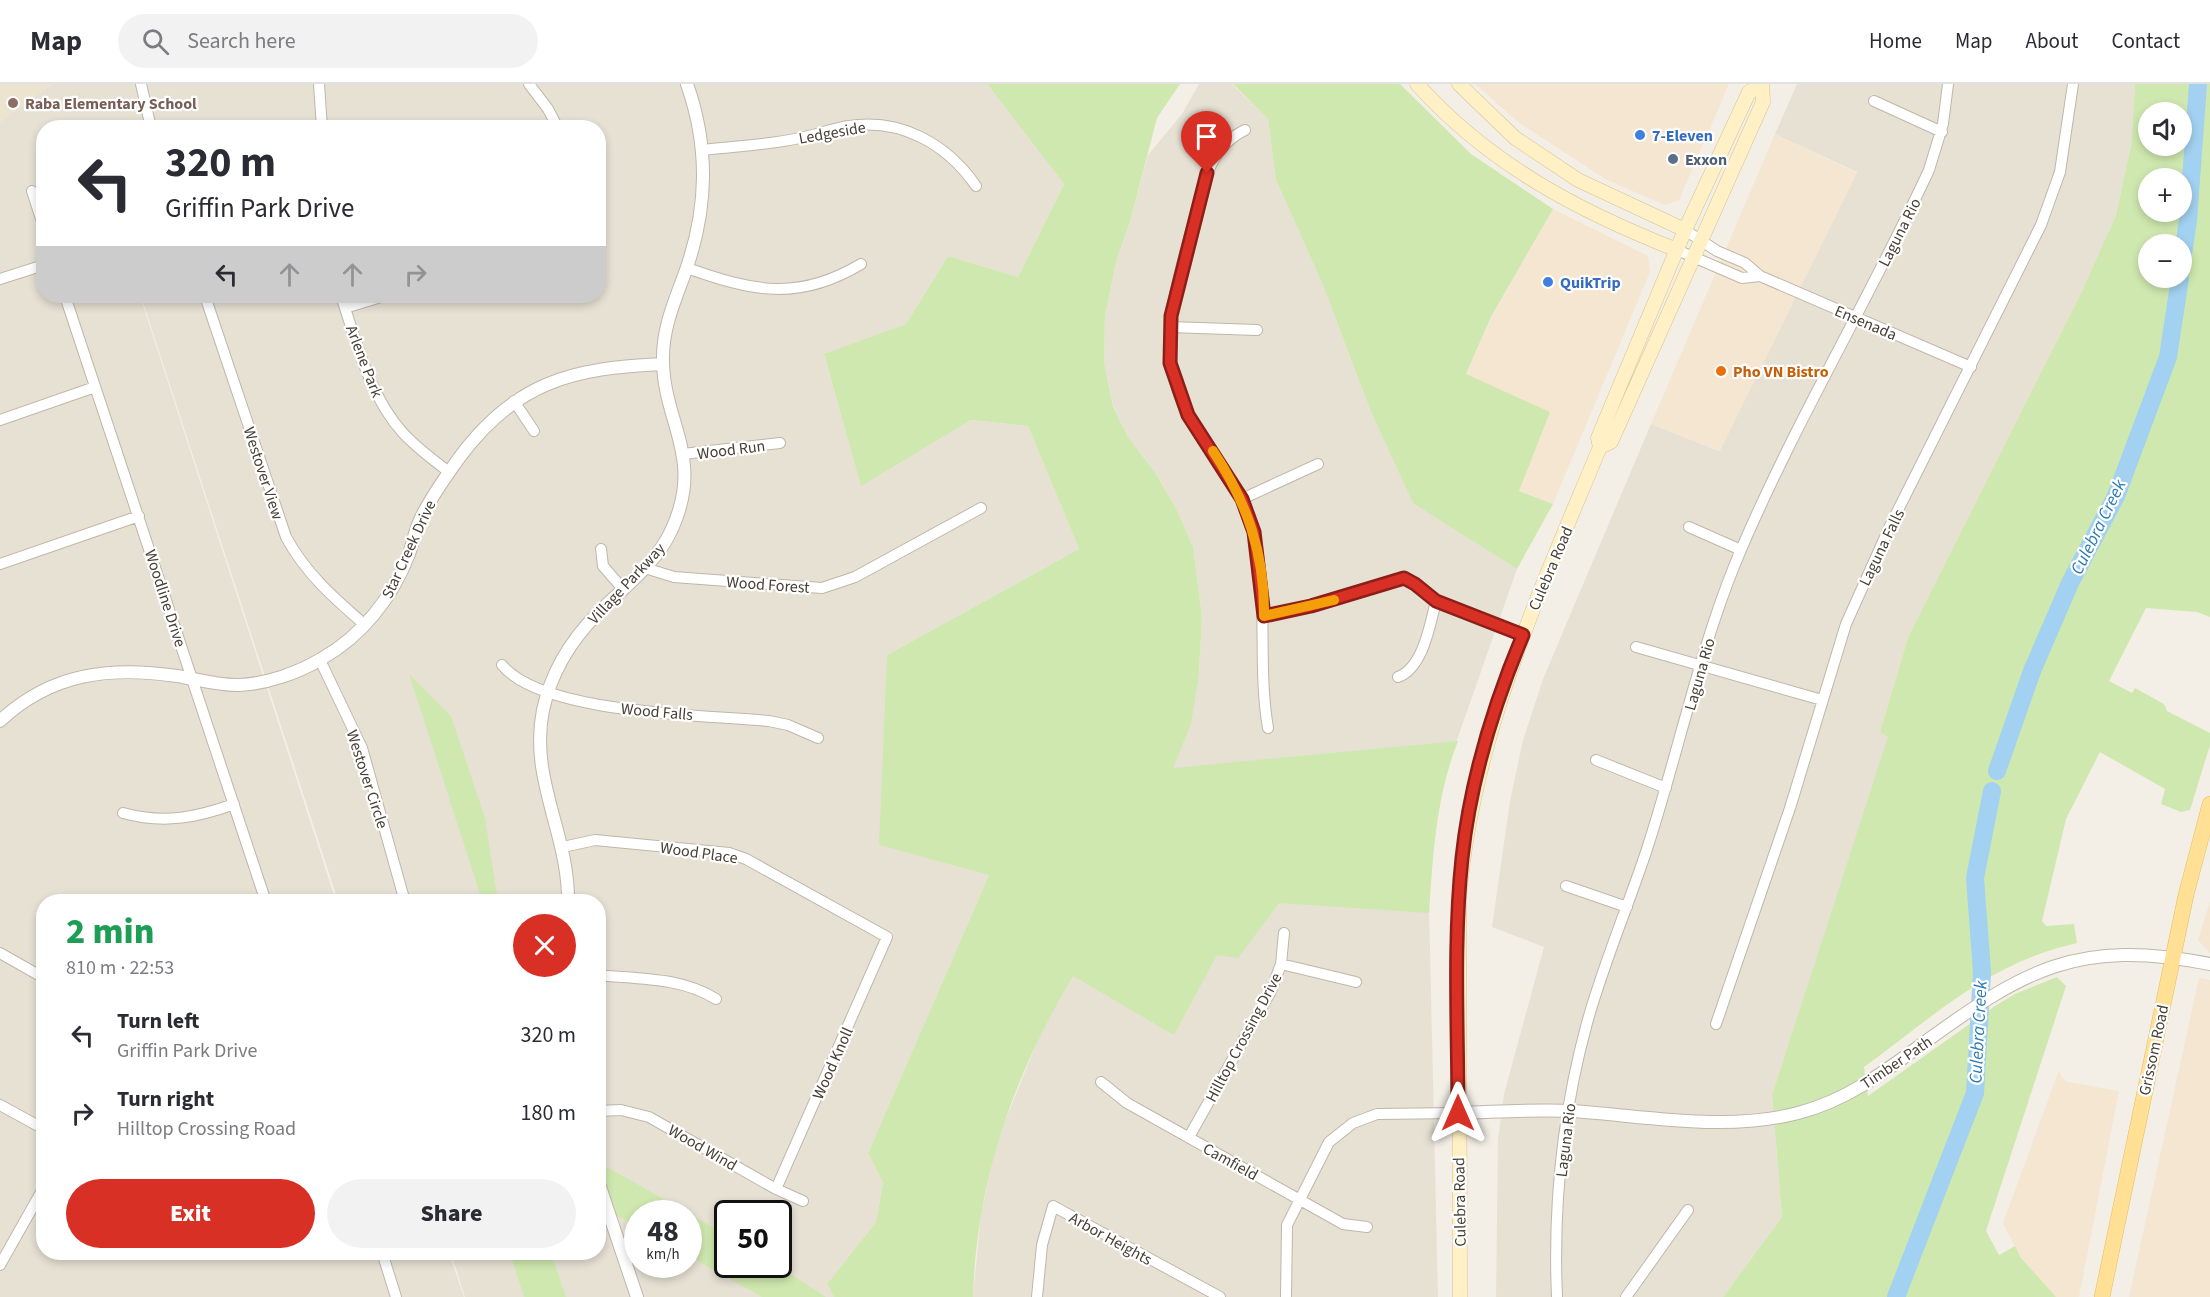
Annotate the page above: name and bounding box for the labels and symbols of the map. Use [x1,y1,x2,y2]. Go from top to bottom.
place label: Raba Elementary School [25,93,197,115]
marker: Raba Elementary School [6,96,20,110]
pin [1181,111,1232,173]
street label: Ledgeside [797,116,867,150]
place label: 7-Eleven [1652,125,1713,147]
marker: 7-Eleven [1633,128,1647,142]
place label: Exxon [1685,149,1727,171]
marker: Exxon [1666,152,1680,166]
street label: Laguna Rio [1873,194,1927,271]
place label: QuikTrip [1560,272,1621,294]
marker: QuikTrip [1541,275,1555,289]
street label: Ensenada [1831,300,1900,346]
street label: Arlene Park [340,322,388,401]
place label: Pho VN Bistro [1733,361,1829,383]
marker: Pho VN Bistro [1714,364,1728,378]
street label: Westover View [238,424,289,523]
street label: Wood Run [696,435,766,465]
water label: Culebra Creek [2065,475,2132,579]
street label: Star Creek Drive [376,497,441,602]
street label: Laguna Falls [1854,505,1910,590]
street label: Culebra Road [1523,523,1578,614]
street label: Village Parkway [583,538,671,629]
street label: Woodline Drive [139,547,191,650]
street label: Wood Forest [726,571,811,599]
street label: Laguna Rio [1679,636,1721,713]
street label: Wood Falls [620,698,694,726]
street label: Westover Circle [341,727,393,832]
street label: Wood Place [659,837,739,869]
street label: Hilltop Crossing Drive [1200,969,1287,1106]
water label: Culebra Creek [1963,980,1994,1084]
street label: Grissom Road [2134,1003,2174,1098]
street label: Wood Knoll [807,1024,859,1103]
street label: Timber Path [1857,1031,1937,1095]
position arrow [1426,1081,1490,1145]
street label: Laguna Rio [1551,1102,1581,1178]
street label: Wood Wind [664,1119,741,1176]
street label: Camfield [1199,1138,1262,1186]
street label: Culebra Road [1448,1157,1472,1247]
speed limit sign: 50 [714,1200,792,1278]
street label: Arbor Heights [1065,1207,1156,1271]

